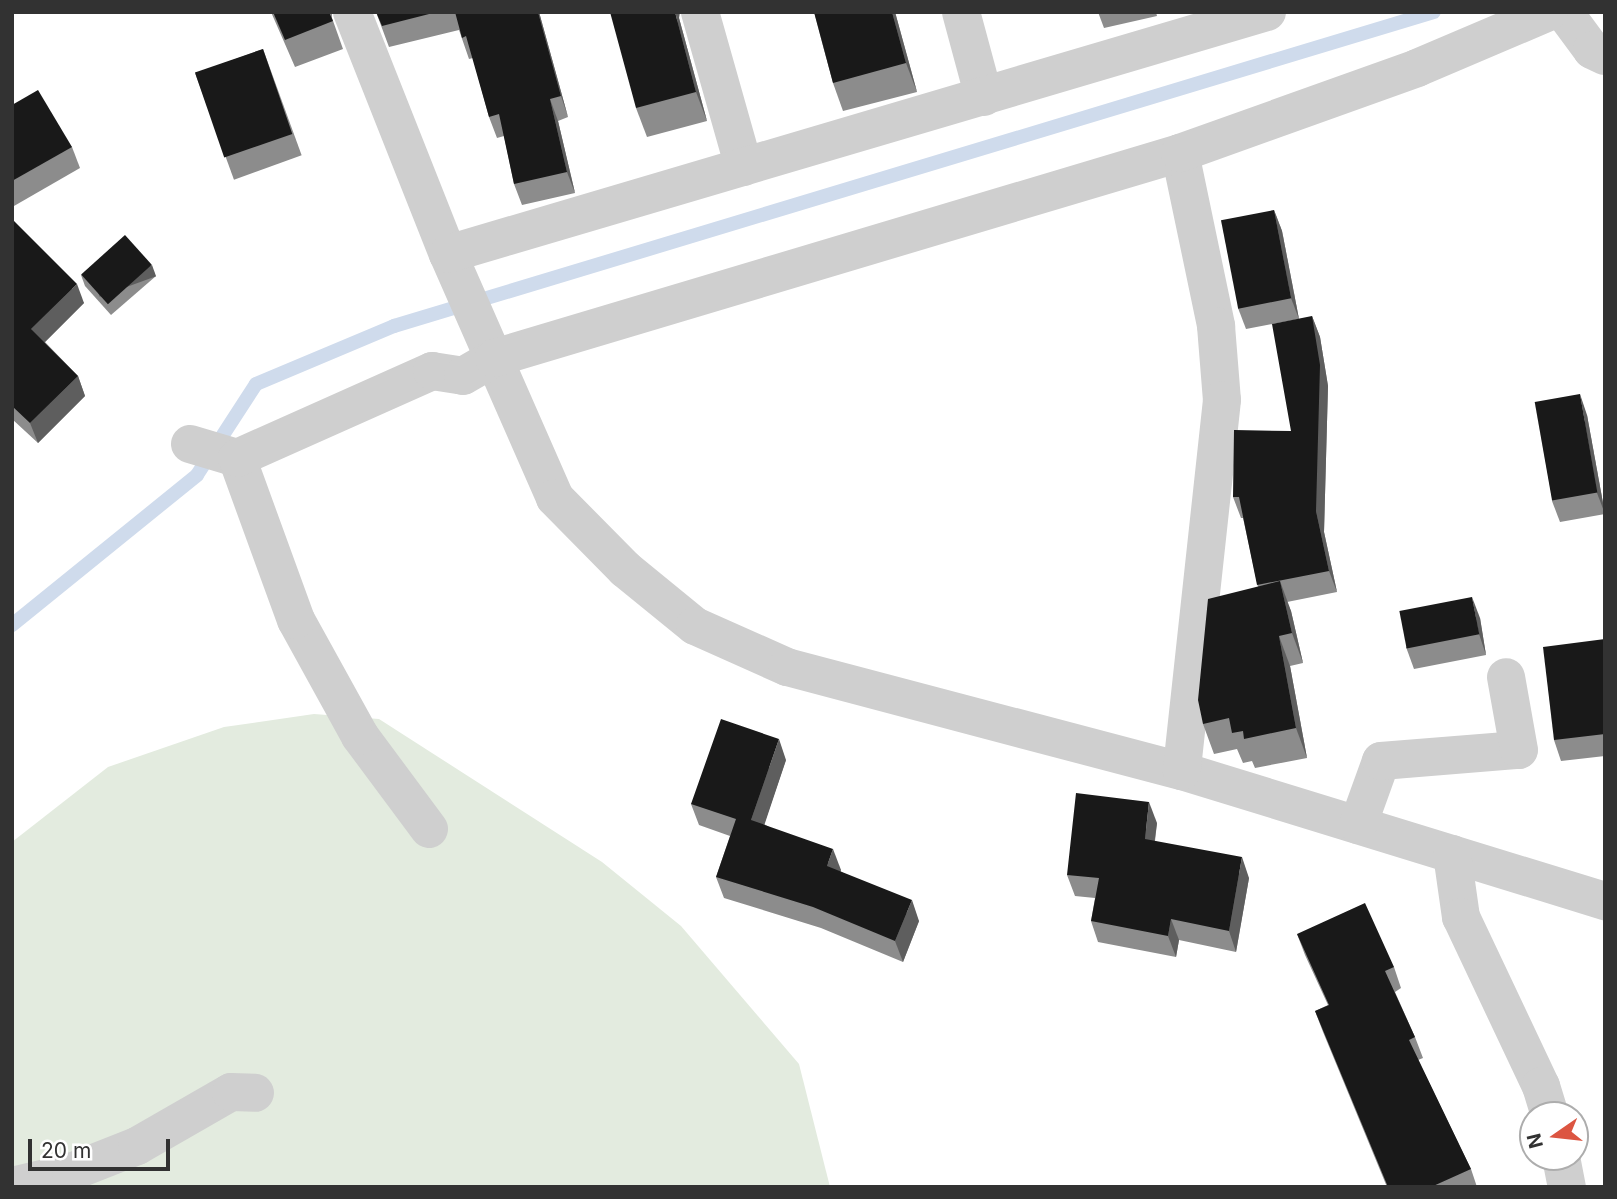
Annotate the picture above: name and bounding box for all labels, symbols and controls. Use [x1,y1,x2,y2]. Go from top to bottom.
north arrow [1519,1101,1589,1171]
scale bar [32,1126,173,1170]
text: N [1522,1131,1548,1151]
text: 20 m [41,1138,91,1163]

